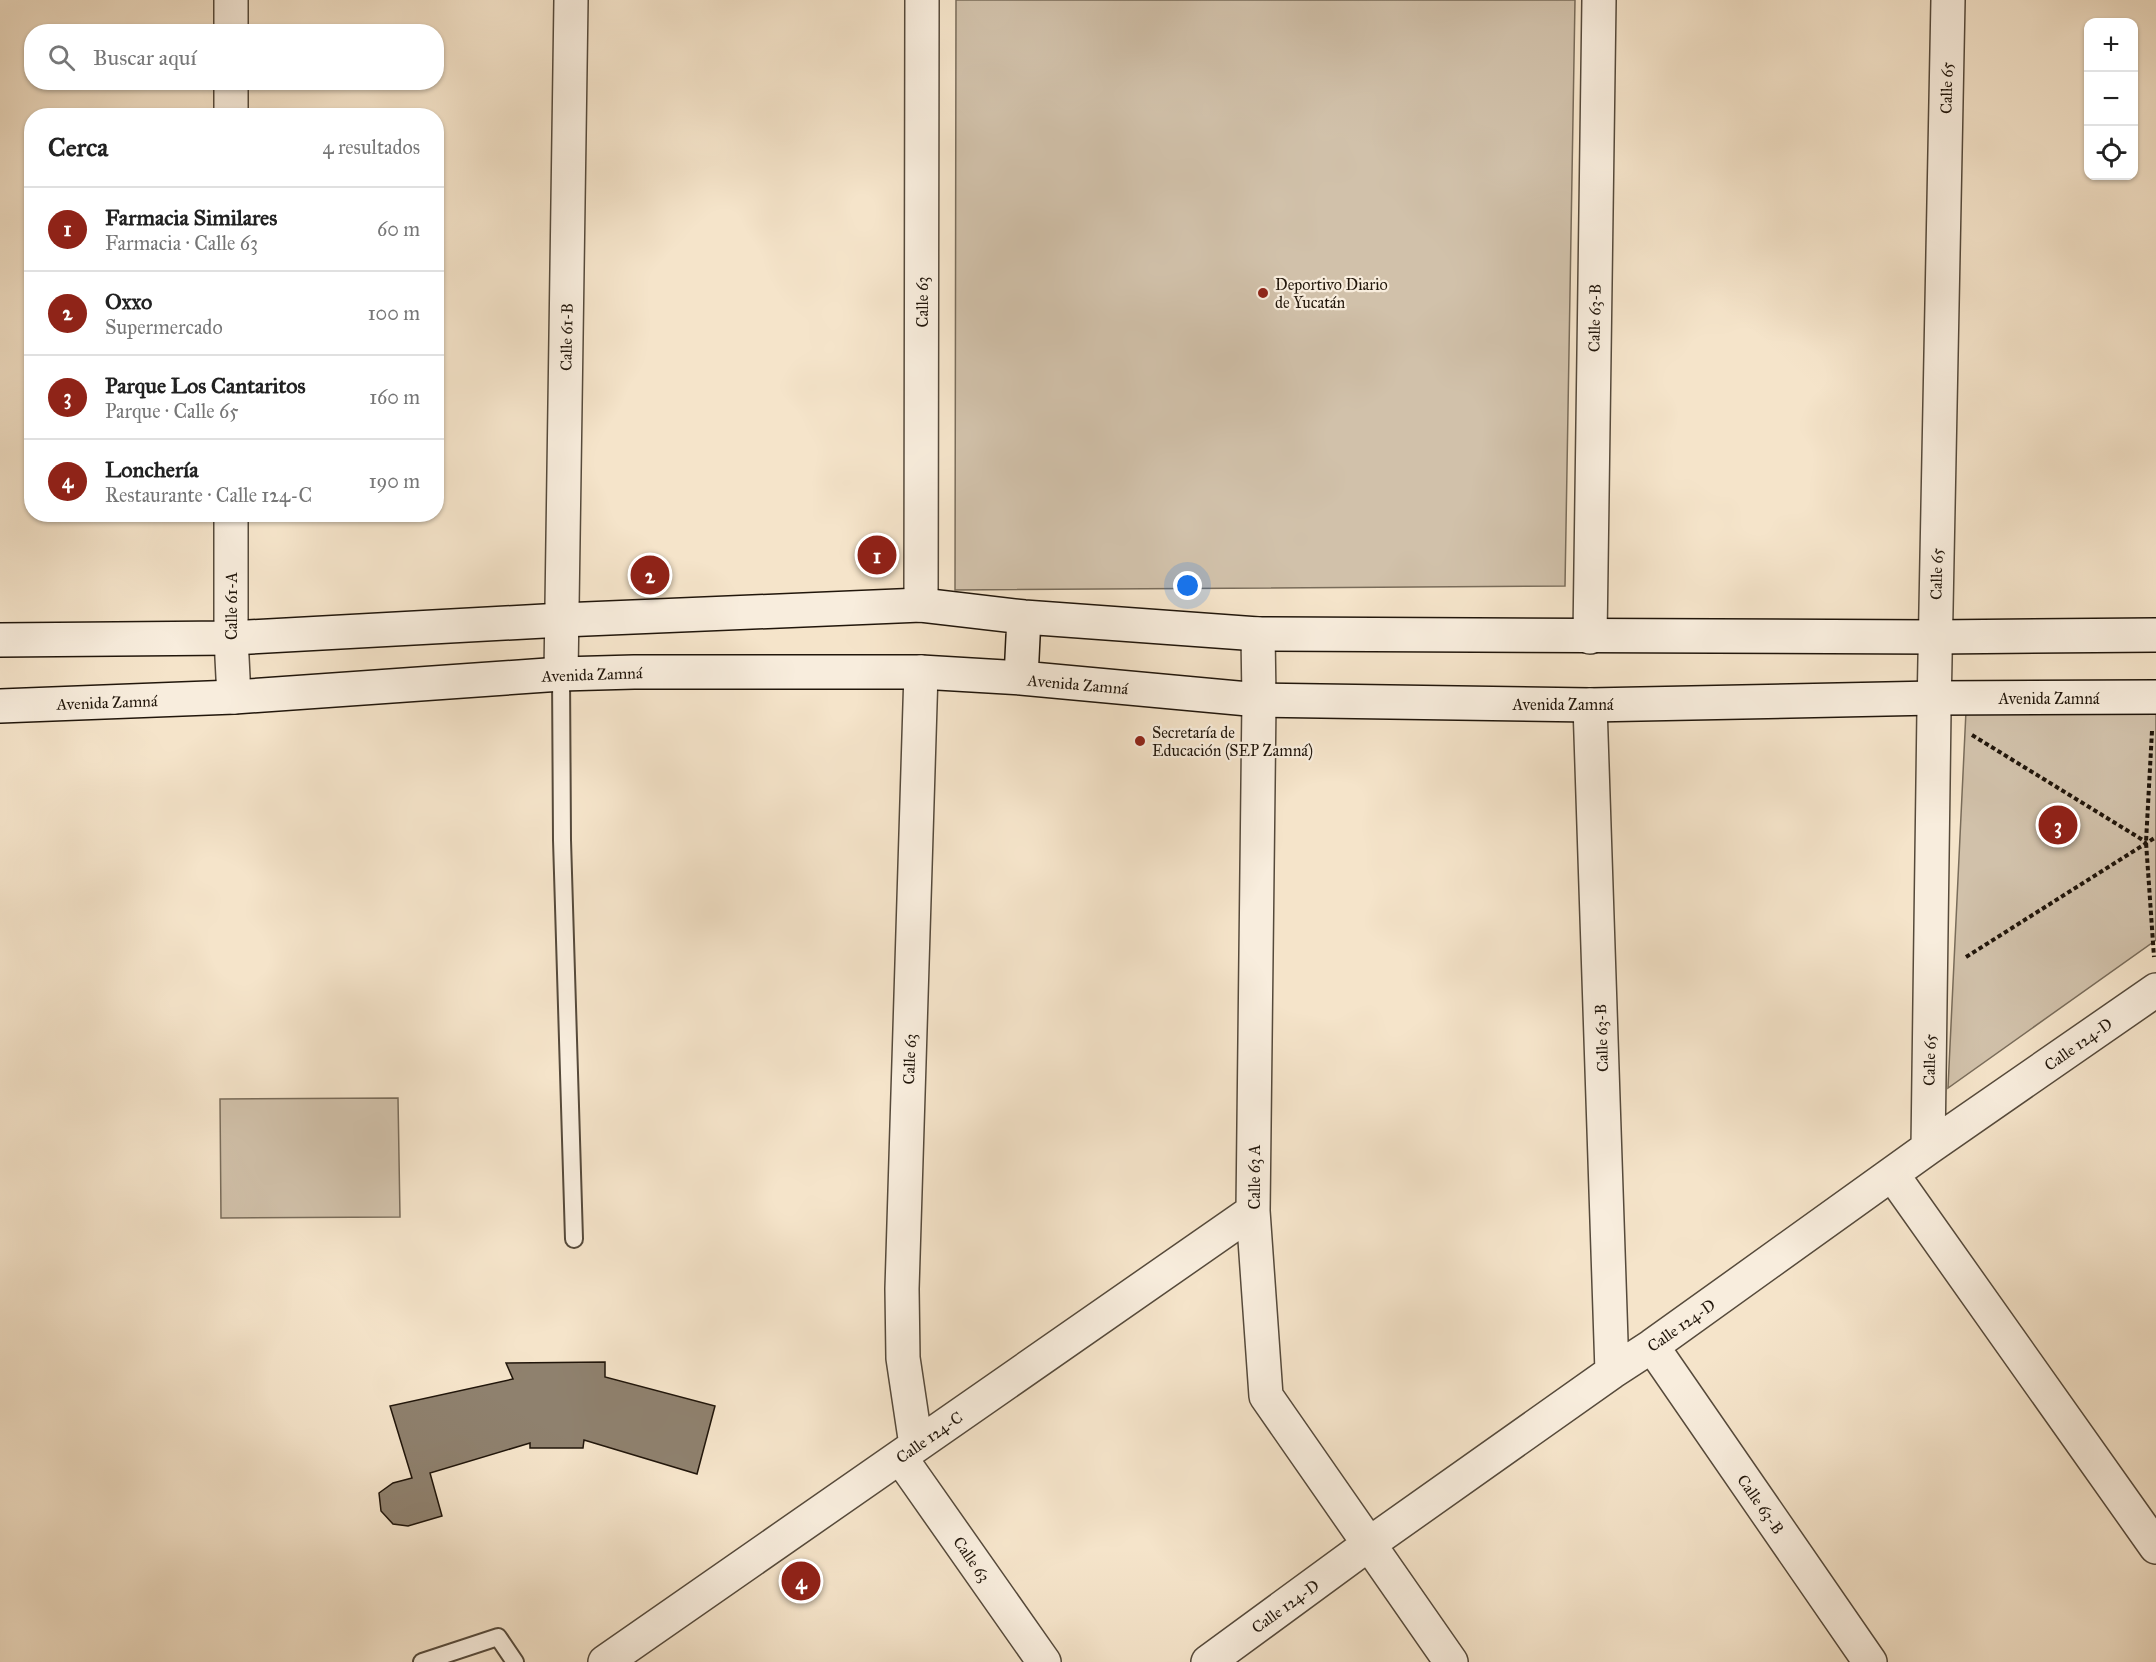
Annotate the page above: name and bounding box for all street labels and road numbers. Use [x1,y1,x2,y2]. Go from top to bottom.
street label: Calle 65 [1937,61,1956,114]
street label: Calle 63 [913,277,932,327]
street label: Calle 63-B [1584,284,1605,352]
street label: Calle 61-B [556,303,577,371]
street label: Calle 65 [1927,547,1946,600]
street label: Calle 61-A [222,572,241,640]
street label: Avenida Zamná [540,663,643,686]
street label: Avenida Zamná [1026,671,1129,698]
street label: Avenida Zamná [1997,689,2100,708]
street label: Avenida Zamná [55,691,158,714]
street label: Avenida Zamná [1511,695,1614,714]
street label: Calle 63-B [1591,1004,1612,1072]
street label: Calle 124-D [2041,1014,2116,1075]
street label: Calle 63 [899,1033,920,1085]
street label: Calle 65 [1920,1033,1939,1086]
street label: Calle 63 A [1245,1144,1264,1210]
street label: Calle 124-D [1644,1295,1719,1356]
street label: Calle 124-C [892,1408,966,1467]
street label: Calle 63-B [1733,1471,1788,1538]
street label: Calle 63 [949,1533,994,1586]
street label: Calle 124-D [1248,1576,1323,1637]

